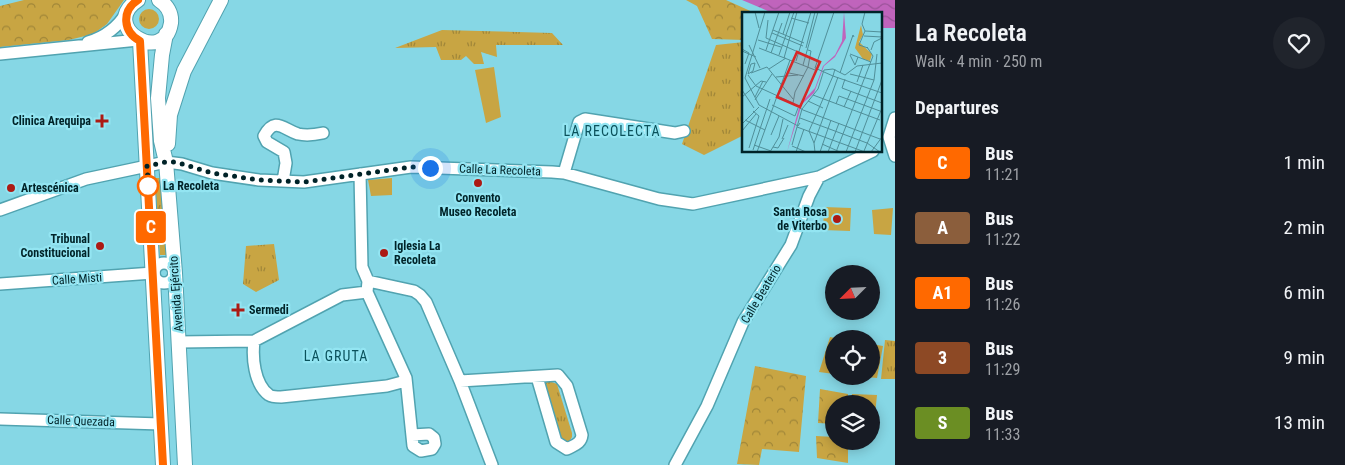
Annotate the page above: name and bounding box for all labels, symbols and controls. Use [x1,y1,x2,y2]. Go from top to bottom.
inset map [742,12,882,152]
button: heart [1273,17,1325,69]
text: La Recoleta [915,19,1027,47]
text: Walk · 4 min · 250 m [915,52,1042,71]
text: Departures [915,96,999,119]
place label: Clinica Arequipa [12,114,91,128]
marker: Clinica Arequipa [95,114,109,128]
district label: LA RECOLECTA [564,123,661,139]
text: Bus [985,142,1014,165]
text: 1 min [1283,151,1325,174]
text: C [937,152,948,173]
your location [418,156,443,181]
street label: Calle La Recoleta [459,162,541,178]
text: 11:21 [985,165,1020,184]
marker: La Recoleta [137,175,159,197]
marker: Convento Museo Recoleta [472,177,484,189]
place label: La Recoleta [163,179,219,193]
place label: Artescénica [21,181,79,195]
marker: Artescénica [5,182,17,194]
place label: Convento Museo Recoleta [440,191,517,219]
place label: Santa Rosa de Viterbo [773,205,827,233]
text: Bus [985,207,1014,230]
line badge: C [135,211,167,243]
marker: Santa Rosa de Viterbo [831,213,843,225]
text: C [146,216,156,237]
text: 2 min [1283,216,1325,239]
text: A [937,217,948,238]
text: 11:22 [985,230,1020,249]
place label: Tribunal Constitucional [20,232,90,260]
place label: Iglesia La Recoleta [394,239,441,267]
marker: Tribunal Constitucional [94,240,106,252]
marker: Iglesia La Recoleta [378,247,390,259]
street label: Avenida Ejército [166,256,186,332]
street label: Calle Beaterio [738,262,784,326]
north arrow [825,265,880,320]
map controls [825,265,880,450]
street label: Calle Misti [52,270,102,288]
text: Bus [985,272,1014,295]
text: 6 min [1283,281,1325,304]
text: A1 [933,282,952,303]
text: 11:26 [985,295,1020,314]
marker: Sermedi [231,303,245,317]
place label: Sermedi [249,303,289,317]
button: locate [825,330,880,385]
text: Bus [985,337,1014,360]
text: 9 min [1283,346,1325,369]
text: 3 [938,347,947,368]
district label: LA GRUTA [304,348,368,364]
text: 11:29 [985,360,1020,379]
button: layers [825,395,880,450]
text: Bus [985,402,1014,425]
text: 13 min [1274,411,1325,434]
text: S [938,412,947,433]
street label: Calle Quezada [47,413,115,429]
text: 11:33 [985,425,1020,444]

